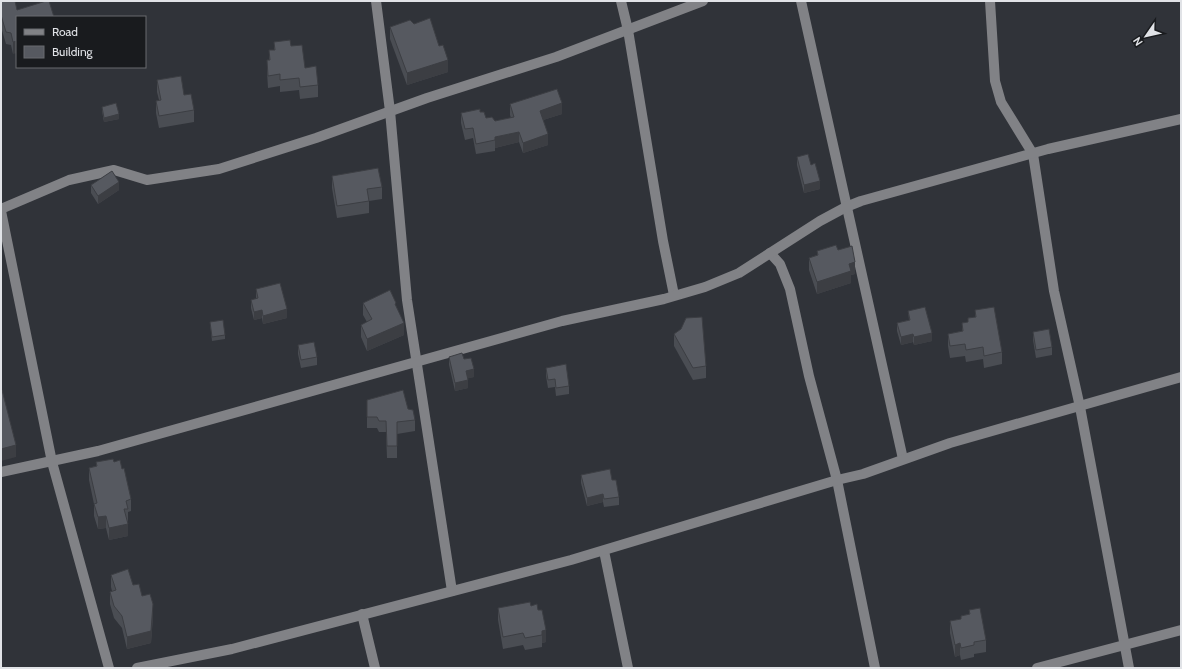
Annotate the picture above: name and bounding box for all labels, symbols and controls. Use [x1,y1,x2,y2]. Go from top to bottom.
legend [16,16,146,68]
north arrow [1126,16,1166,56]
text: Road [52,24,78,39]
text: N [1130,34,1146,49]
text: Building [52,44,94,59]

